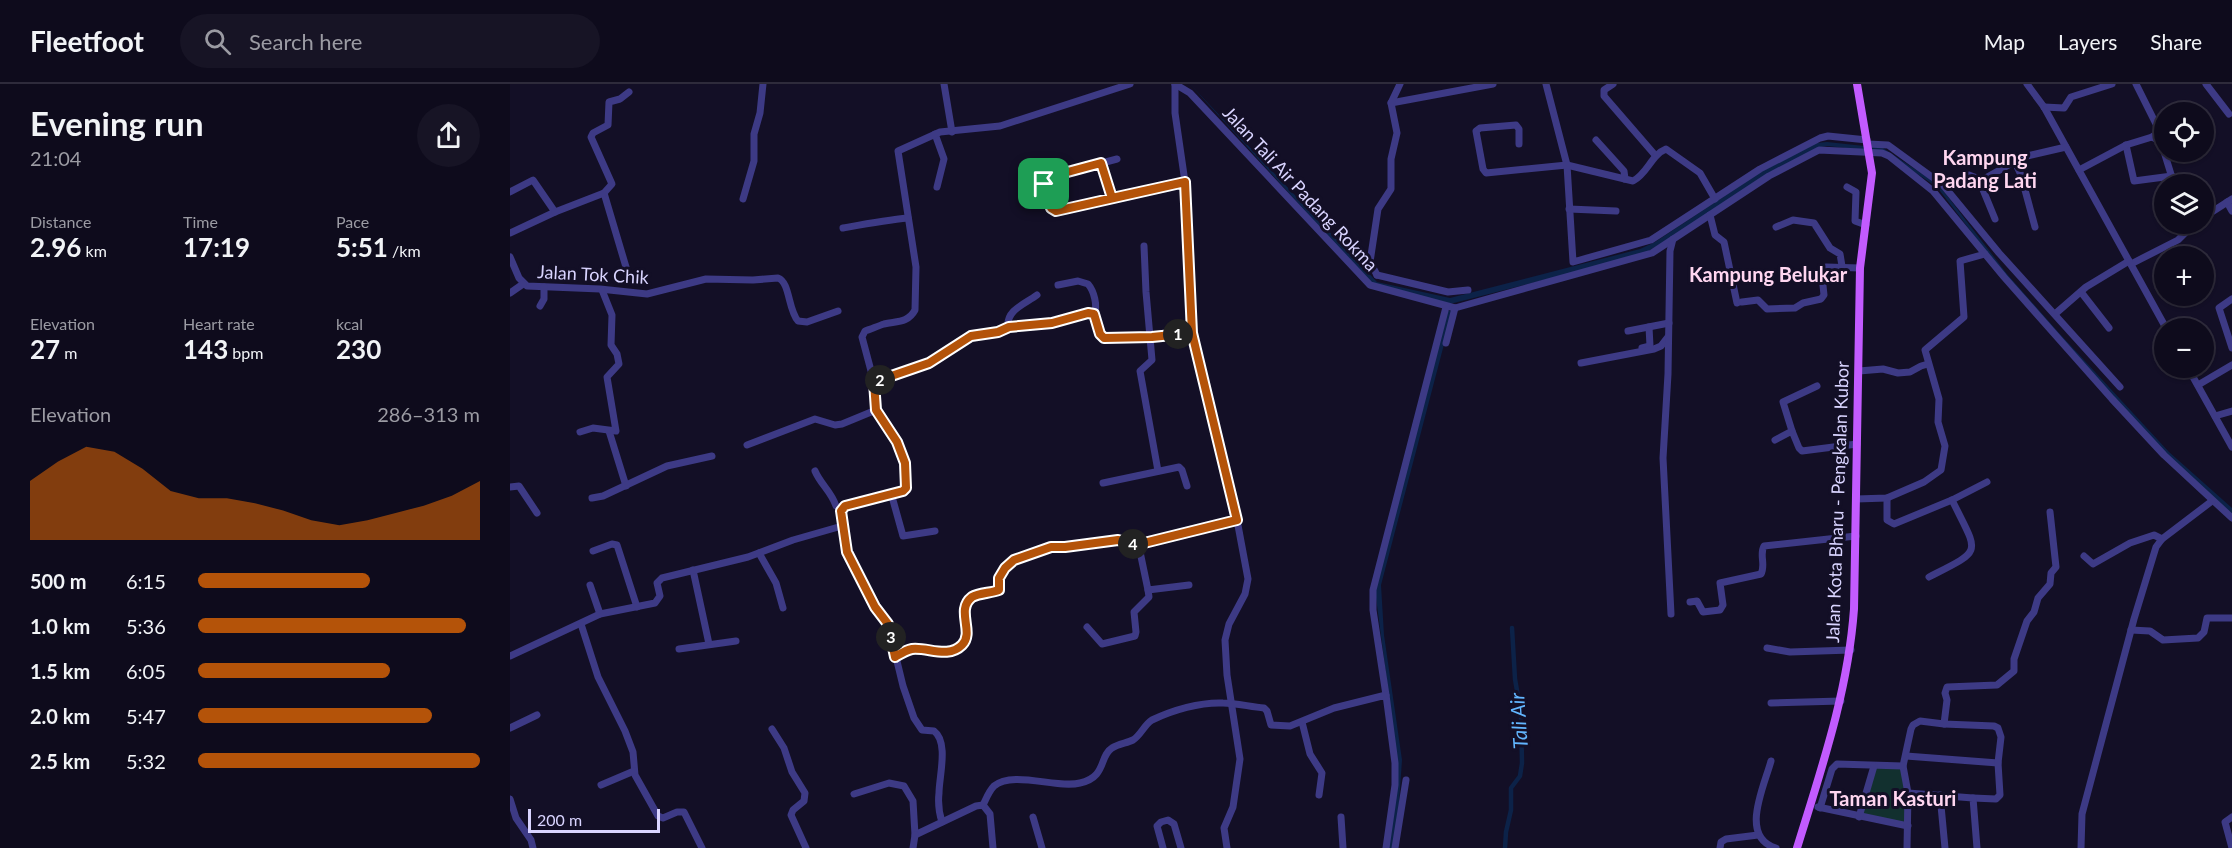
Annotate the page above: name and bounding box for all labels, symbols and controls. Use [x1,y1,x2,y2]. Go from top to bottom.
search box [180,14,600,68]
text: Fleetfoot [30,24,144,58]
icon: search [201,25,234,58]
text: Search here [249,28,362,55]
text: Map [1984,29,2025,54]
text: Layers [2058,29,2117,54]
text: Share [2150,29,2202,54]
street label: Jalan Tali Air Padang Rokma [1219,101,1383,275]
map controls [2154,102,2214,378]
button: locate [2154,102,2214,162]
text: Evening run [30,103,204,143]
button: share [417,104,480,167]
district label: Kampung Padang Lati [1933,145,2037,192]
text: 21:04 [30,146,81,170]
pin [1018,158,1069,209]
icon: arrive [1027,167,1060,200]
button: layers [2154,174,2214,234]
text: Distance [30,212,91,231]
text: Time [183,212,218,231]
text: Pace [336,212,369,231]
text: 2.96 [30,231,81,263]
text: 17:19 [183,231,250,263]
text: 5:51 [336,231,388,263]
text: km [81,241,107,260]
text: /km [388,241,421,260]
button: + [2154,246,2214,306]
street label: Jalan Tok Chik [537,260,650,288]
district label: Kampung Belukar [1689,262,1848,286]
text: Elevation [30,314,95,333]
text: Heart rate [183,314,255,333]
text: kcal [336,314,363,333]
button: − [2154,318,2214,378]
pin: 1 [1163,319,1193,349]
text: 1 [1173,324,1183,343]
text: 27 [30,333,60,365]
text: 143 [183,333,228,365]
text: 230 [336,333,381,365]
text: m [60,343,77,362]
text: bpm [228,343,263,362]
street label: Jalan Kota Bharu - Pengkalan Kubor [1821,360,1853,643]
pin: 2 [865,365,895,395]
text: 2 [875,370,885,389]
text: Elevation [30,402,111,426]
text: 286–313 m [377,402,480,426]
pin: 4 [1118,529,1148,559]
text: 4 [1128,534,1138,553]
text: 500 m [30,569,86,593]
text: 6:15 [126,569,166,593]
text: 1.0 km [30,614,90,638]
text: 5:36 [126,614,166,638]
pin: 3 [876,622,906,652]
text: 3 [886,627,896,646]
text: 1.5 km [30,659,90,683]
text: 6:05 [126,659,166,683]
water label: Tali Air [1504,691,1532,750]
text: 2.0 km [30,704,90,728]
text: 5:47 [126,704,166,728]
text: 2.5 km [30,749,90,773]
text: 5:32 [126,749,166,773]
district label: Taman Kasturi [1830,786,1956,810]
scale bar [528,806,660,834]
text: 200 m [537,810,582,829]

